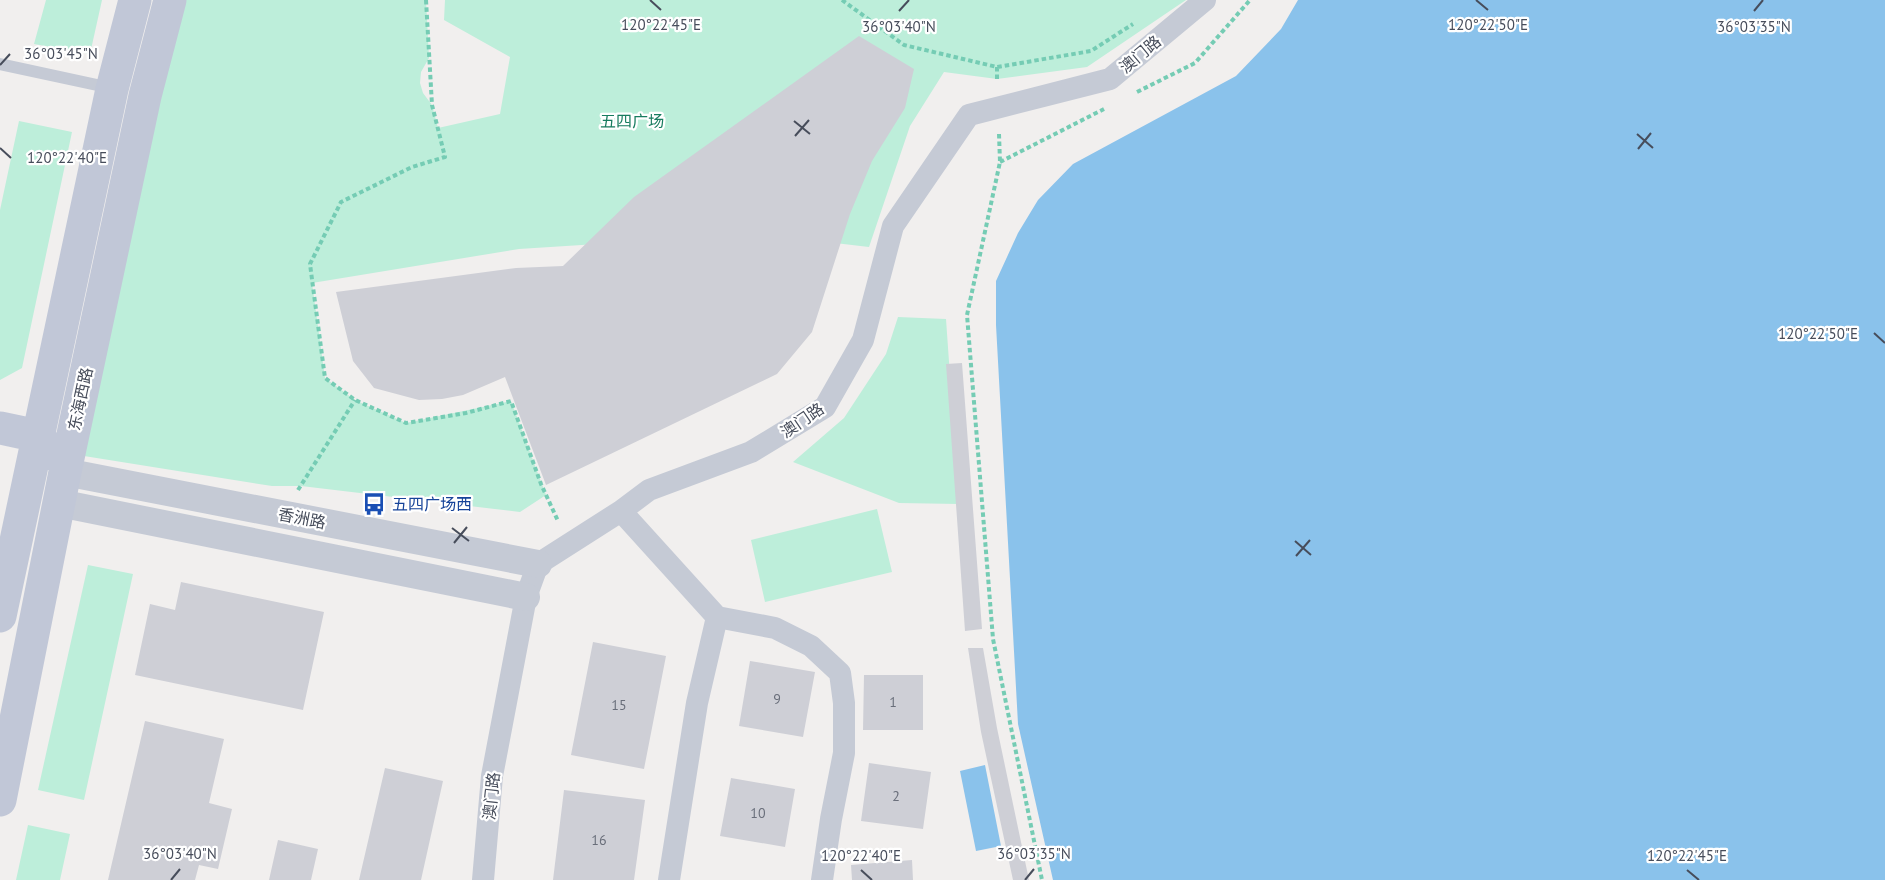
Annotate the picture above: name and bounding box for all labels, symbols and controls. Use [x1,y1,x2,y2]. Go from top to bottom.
text: 120°22'45"E [621,15,701,34]
text: 120°22'50"E [1448,15,1528,34]
text: 36°03'40"N [862,17,936,36]
text: 36°03'35"N [1717,17,1791,36]
street label: 澳门路 [1115,31,1165,77]
text: 36°03'45"N [24,44,98,63]
park label: 五四广场 [600,111,664,131]
text: 120°22'40"E [27,148,107,167]
text: 120°22'50"E [1778,324,1858,343]
street label: 东海西路 [64,366,96,432]
street label: 澳门路 [777,398,827,442]
bus stop icon: 五四广场西 [361,491,387,517]
place label: 五四广场西 [392,494,472,514]
street label: 香洲路 [277,504,327,532]
house number: 9 [773,690,781,708]
house number: 1 [889,693,897,711]
house number: 15 [611,696,627,714]
street label: 澳门路 [479,771,503,821]
house number: 2 [892,787,900,805]
house number: 10 [750,804,766,822]
house number: 16 [591,831,607,849]
text: 36°03'40"N [143,844,217,863]
text: 36°03'35"N [997,844,1071,863]
text: 120°22'40"E [821,846,901,865]
text: 120°22'45"E [1647,846,1727,865]

